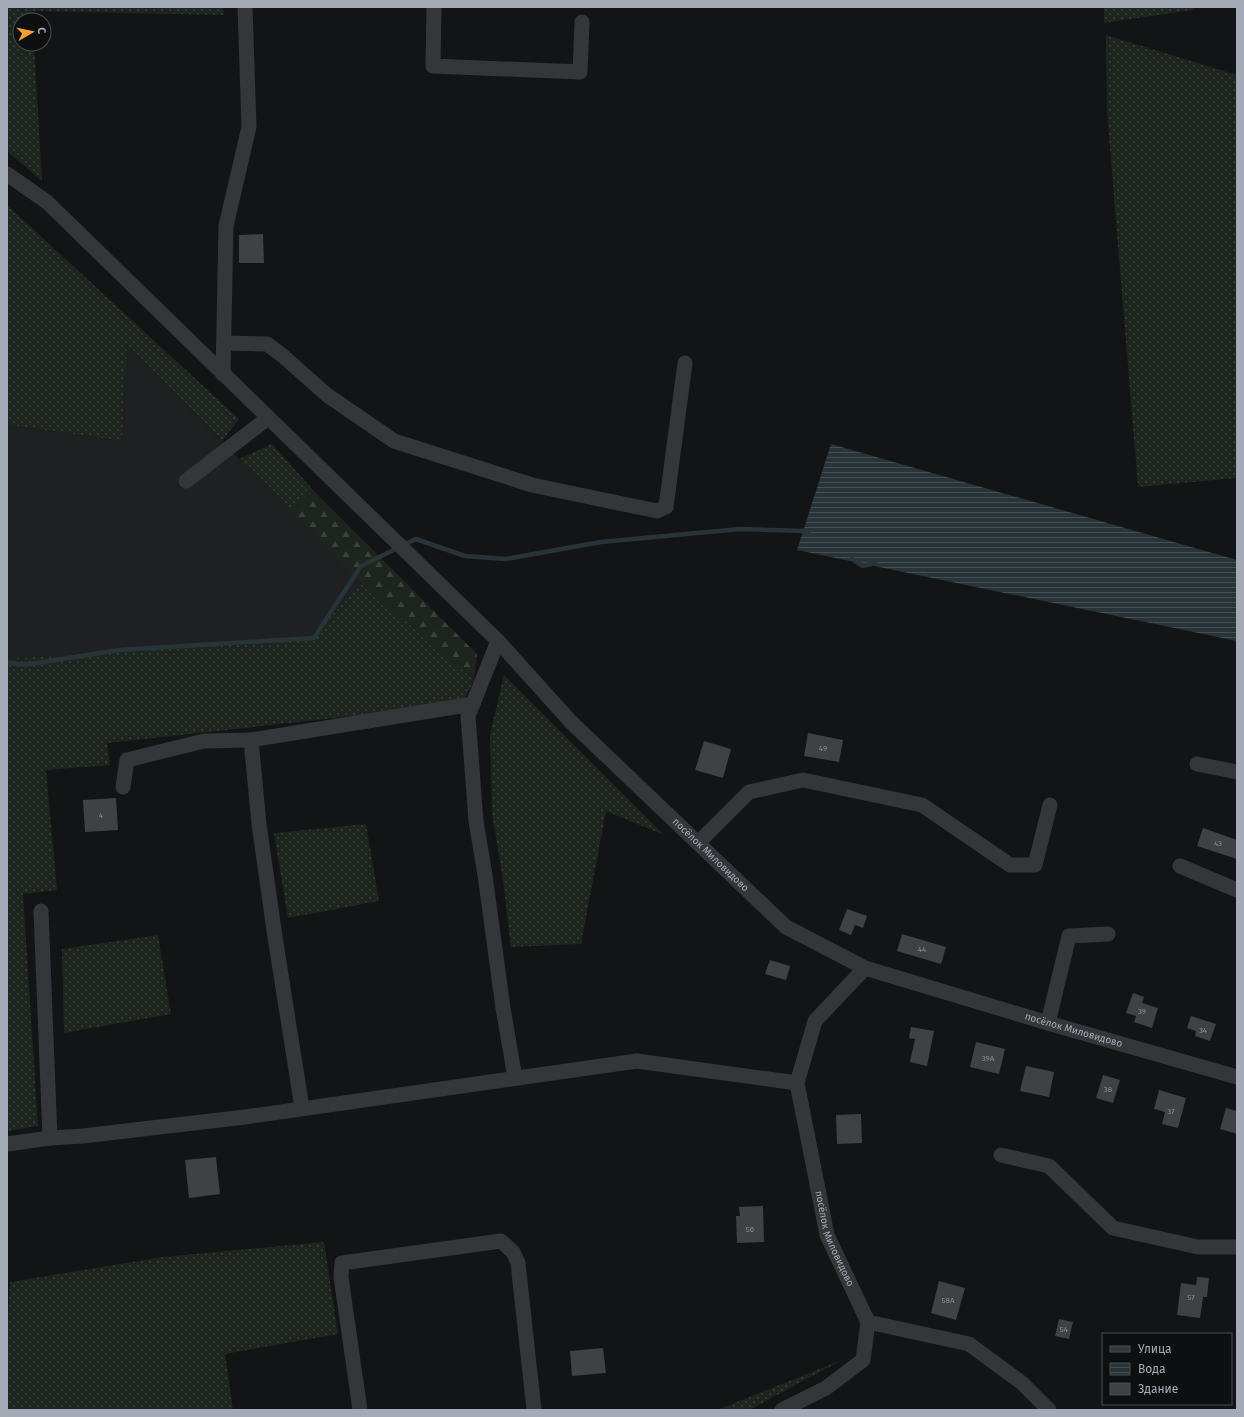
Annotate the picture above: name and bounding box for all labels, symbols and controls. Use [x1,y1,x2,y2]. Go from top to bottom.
north arrow [12,12,52,52]
text: С [34,26,48,35]
house number: 49 [819,744,827,753]
house number: 4 [99,811,104,820]
street label: посёлок Миловидово [670,816,751,894]
house number: 43 [1214,839,1222,848]
house number: 44 [918,945,927,954]
house number: 39 [1138,1007,1146,1016]
street label: посёлок Миловидово [1023,1010,1124,1050]
house number: 34 [1199,1026,1208,1035]
house number: 39А [982,1054,995,1063]
house number: 38 [1104,1085,1113,1094]
house number: 37 [1167,1107,1175,1116]
street label: посёлок Миловидово [812,1190,856,1289]
house number: 56 [746,1225,754,1234]
house number: 57 [1187,1293,1195,1302]
house number: 58А [942,1296,955,1305]
house number: 54 [1060,1325,1069,1334]
legend [1102,1333,1232,1405]
text: Улица [1138,1342,1172,1356]
text: Вода [1138,1362,1165,1376]
text: Здание [1138,1382,1178,1396]

